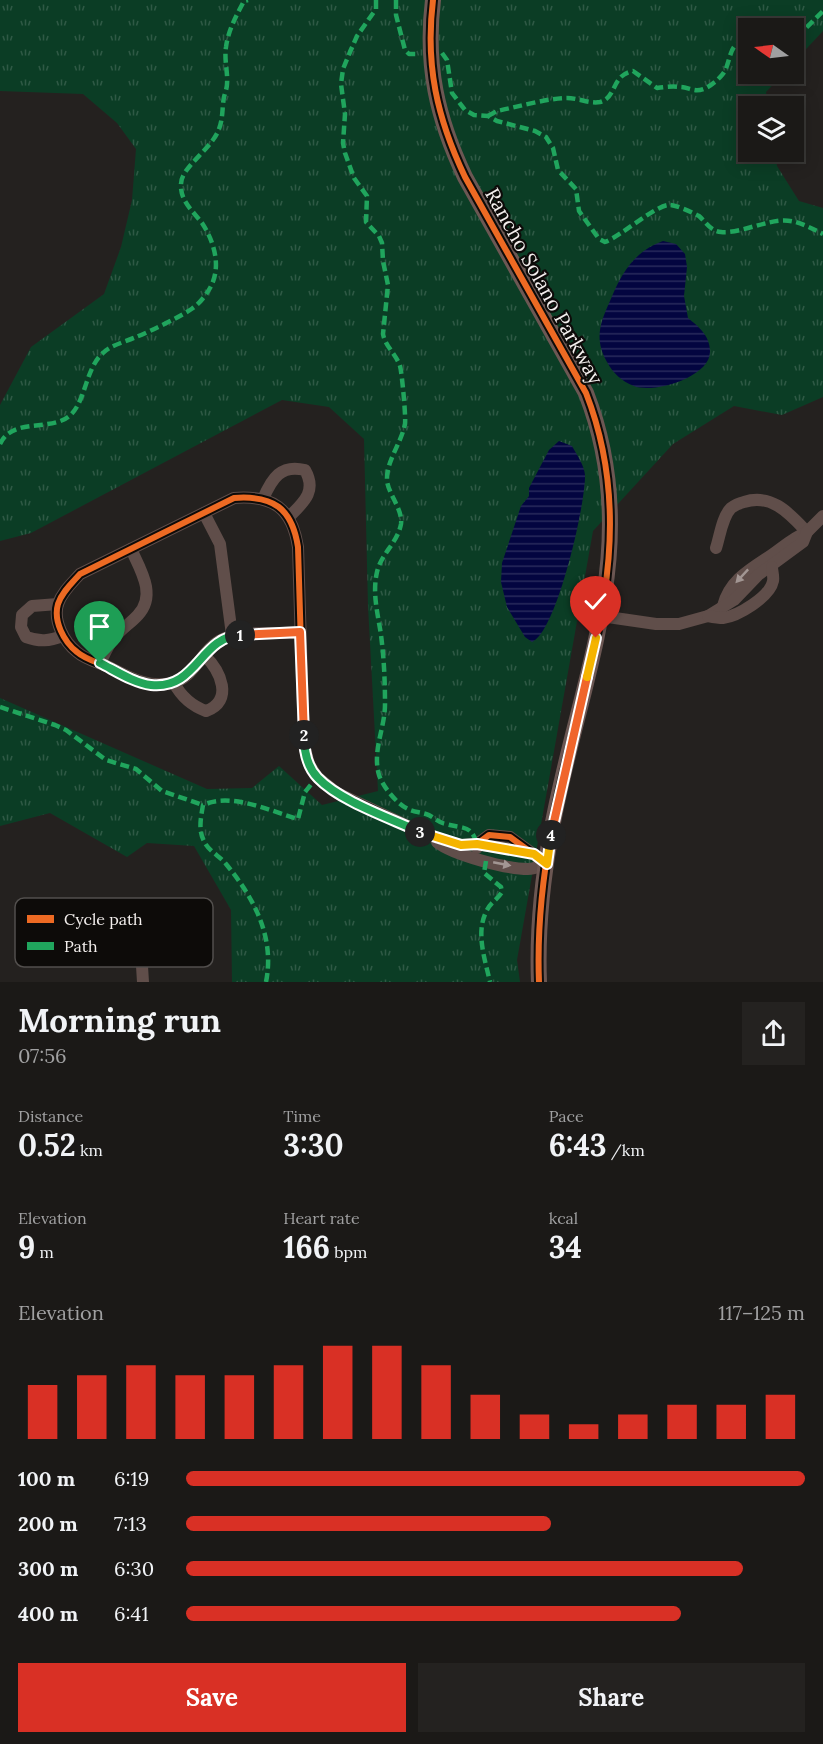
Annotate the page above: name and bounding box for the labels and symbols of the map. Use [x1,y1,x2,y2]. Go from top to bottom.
north arrow [738,18,804,84]
street label: Rancho Solano Parkway [480,183,609,389]
one-way arrow [736,568,750,582]
pin [570,576,621,638]
pin [74,601,125,663]
pin: 1 [225,620,255,650]
pin: 2 [289,720,319,750]
pin: 3 [405,817,435,847]
pin: 4 [536,820,566,850]
one-way arrow [493,860,512,869]
legend [15,898,213,967]
text: Cycle path [64,909,143,929]
text: Path [64,936,98,956]

